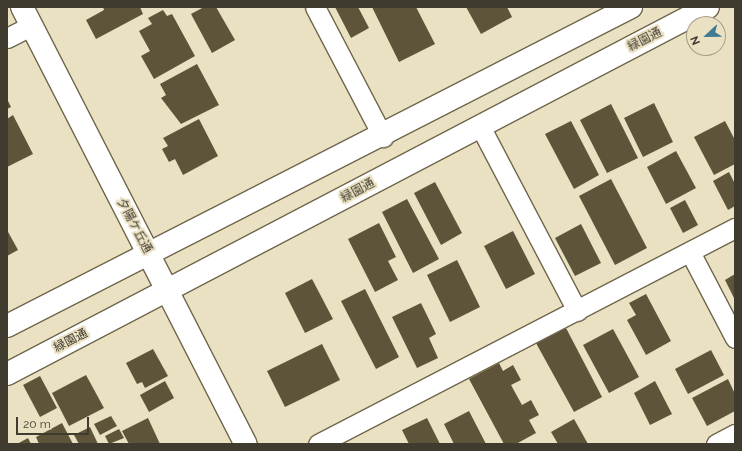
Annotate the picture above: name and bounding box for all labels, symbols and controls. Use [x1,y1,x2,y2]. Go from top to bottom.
north arrow [686,16,726,56]
street label: 緑園通 [626,25,664,55]
text: N [688,34,703,47]
street label: 緑園通 [339,176,377,206]
street label: 夕陽ケ丘通 [114,196,154,256]
street label: 緑園通 [52,326,90,356]
scale bar [18,409,91,435]
text: 20 m [23,417,51,431]

